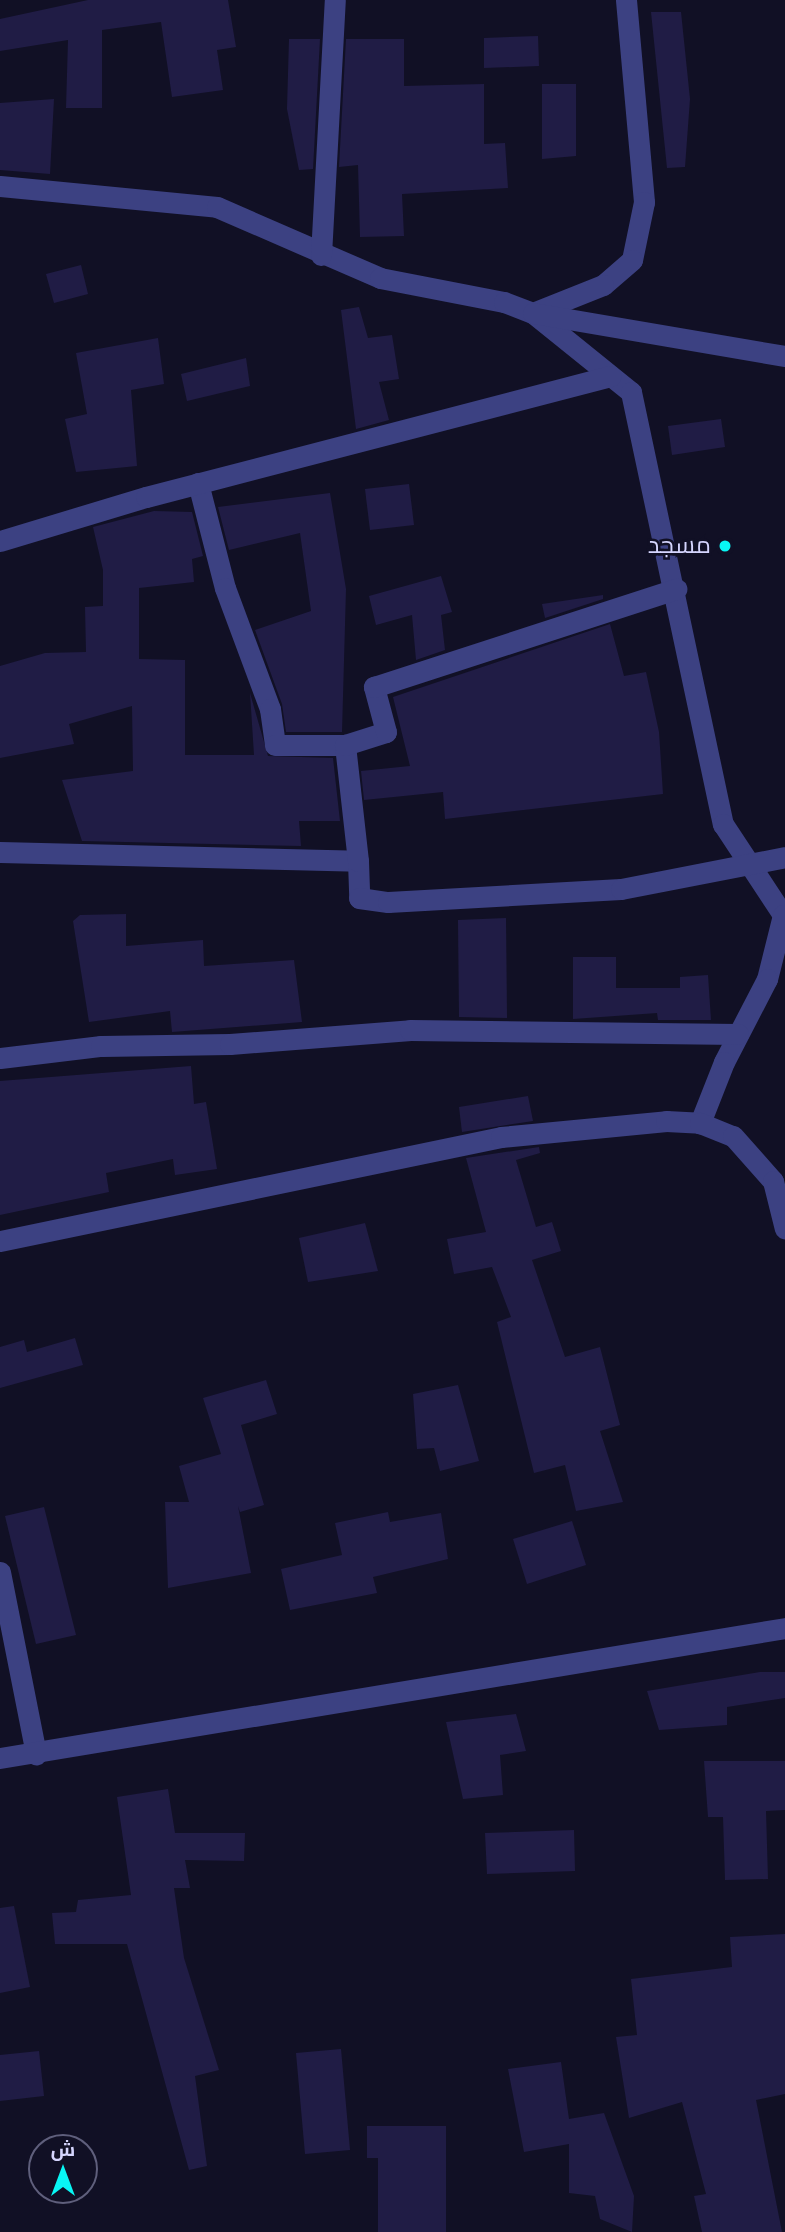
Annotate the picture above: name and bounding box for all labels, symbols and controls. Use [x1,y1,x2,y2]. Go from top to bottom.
place label: مسجد [648,532,711,560]
marker: مسجد [717,538,733,554]
north arrow [28,2134,98,2204]
text: ش [51,2138,75,2161]

